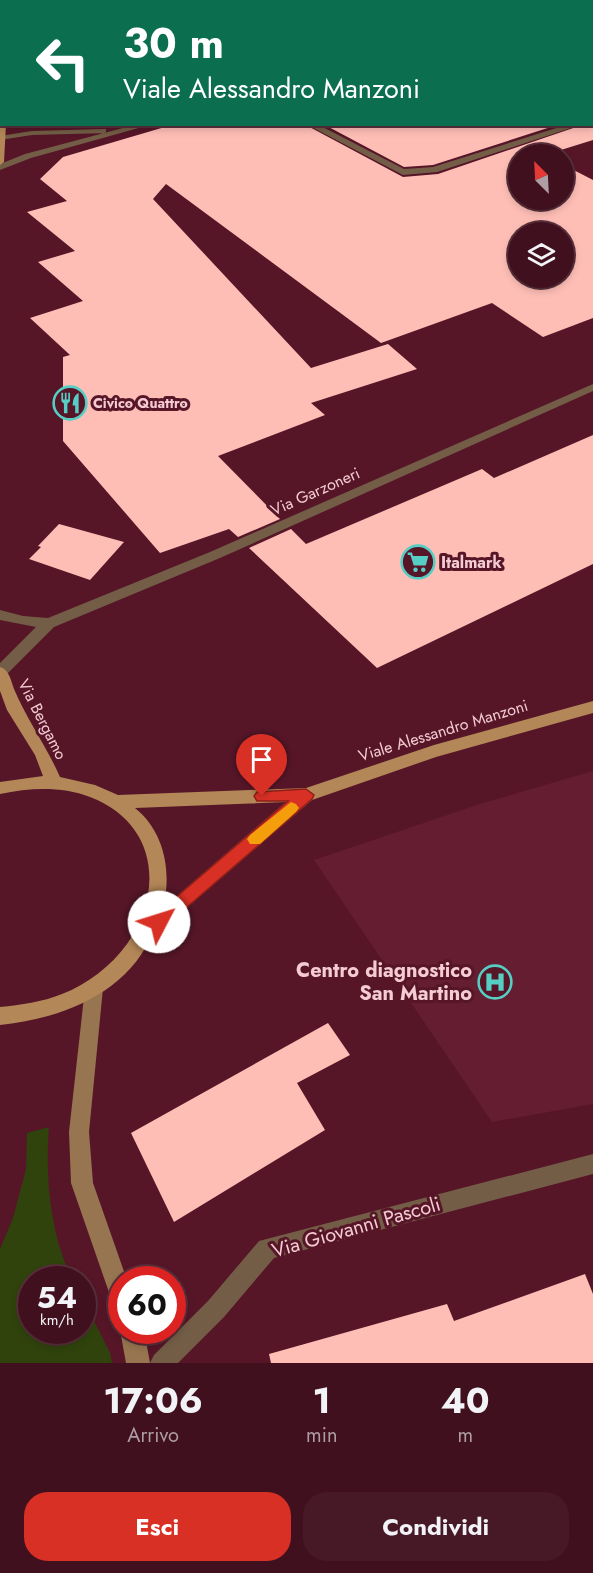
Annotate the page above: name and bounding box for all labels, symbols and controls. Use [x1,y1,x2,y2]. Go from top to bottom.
text: 30 m [123,13,224,74]
icon: left [24,24,102,102]
text: Viale Alessandro Manzoni [123,69,420,108]
north arrow [508,144,574,210]
map controls [508,144,574,288]
button: layers [508,222,574,288]
restaurant icon: Civico Quattro [52,385,88,421]
place label: Civico Quattro [93,393,188,413]
street label: Via Garzoneri [267,462,363,521]
supermarket icon: Italmark [400,544,436,580]
place label: Italmark [441,551,502,574]
street label: Via Bergamo [12,675,73,764]
street label: Viale Alessandro Manzoni [356,694,531,767]
pin [236,734,287,796]
icon: arrive [245,743,278,776]
position arrow [127,890,191,954]
place label: Centro diagnostico San Martino [296,956,472,1008]
hospital icon: Centro diagnostico San Martino [477,964,513,1000]
street label: Via Giovanni Pascoli [268,1190,444,1265]
speed limit sign: 60 [108,1266,186,1344]
text: 54 [37,1276,77,1319]
text: km/h [40,1309,74,1331]
text: 17:06 [103,1374,203,1426]
text: 1 [313,1374,331,1426]
text: 40 [441,1374,490,1426]
text: Arrivo [127,1421,179,1450]
text: min [306,1421,337,1450]
text: m [457,1421,473,1450]
button: Esci [24,1492,291,1561]
button: Condividi [303,1492,569,1561]

